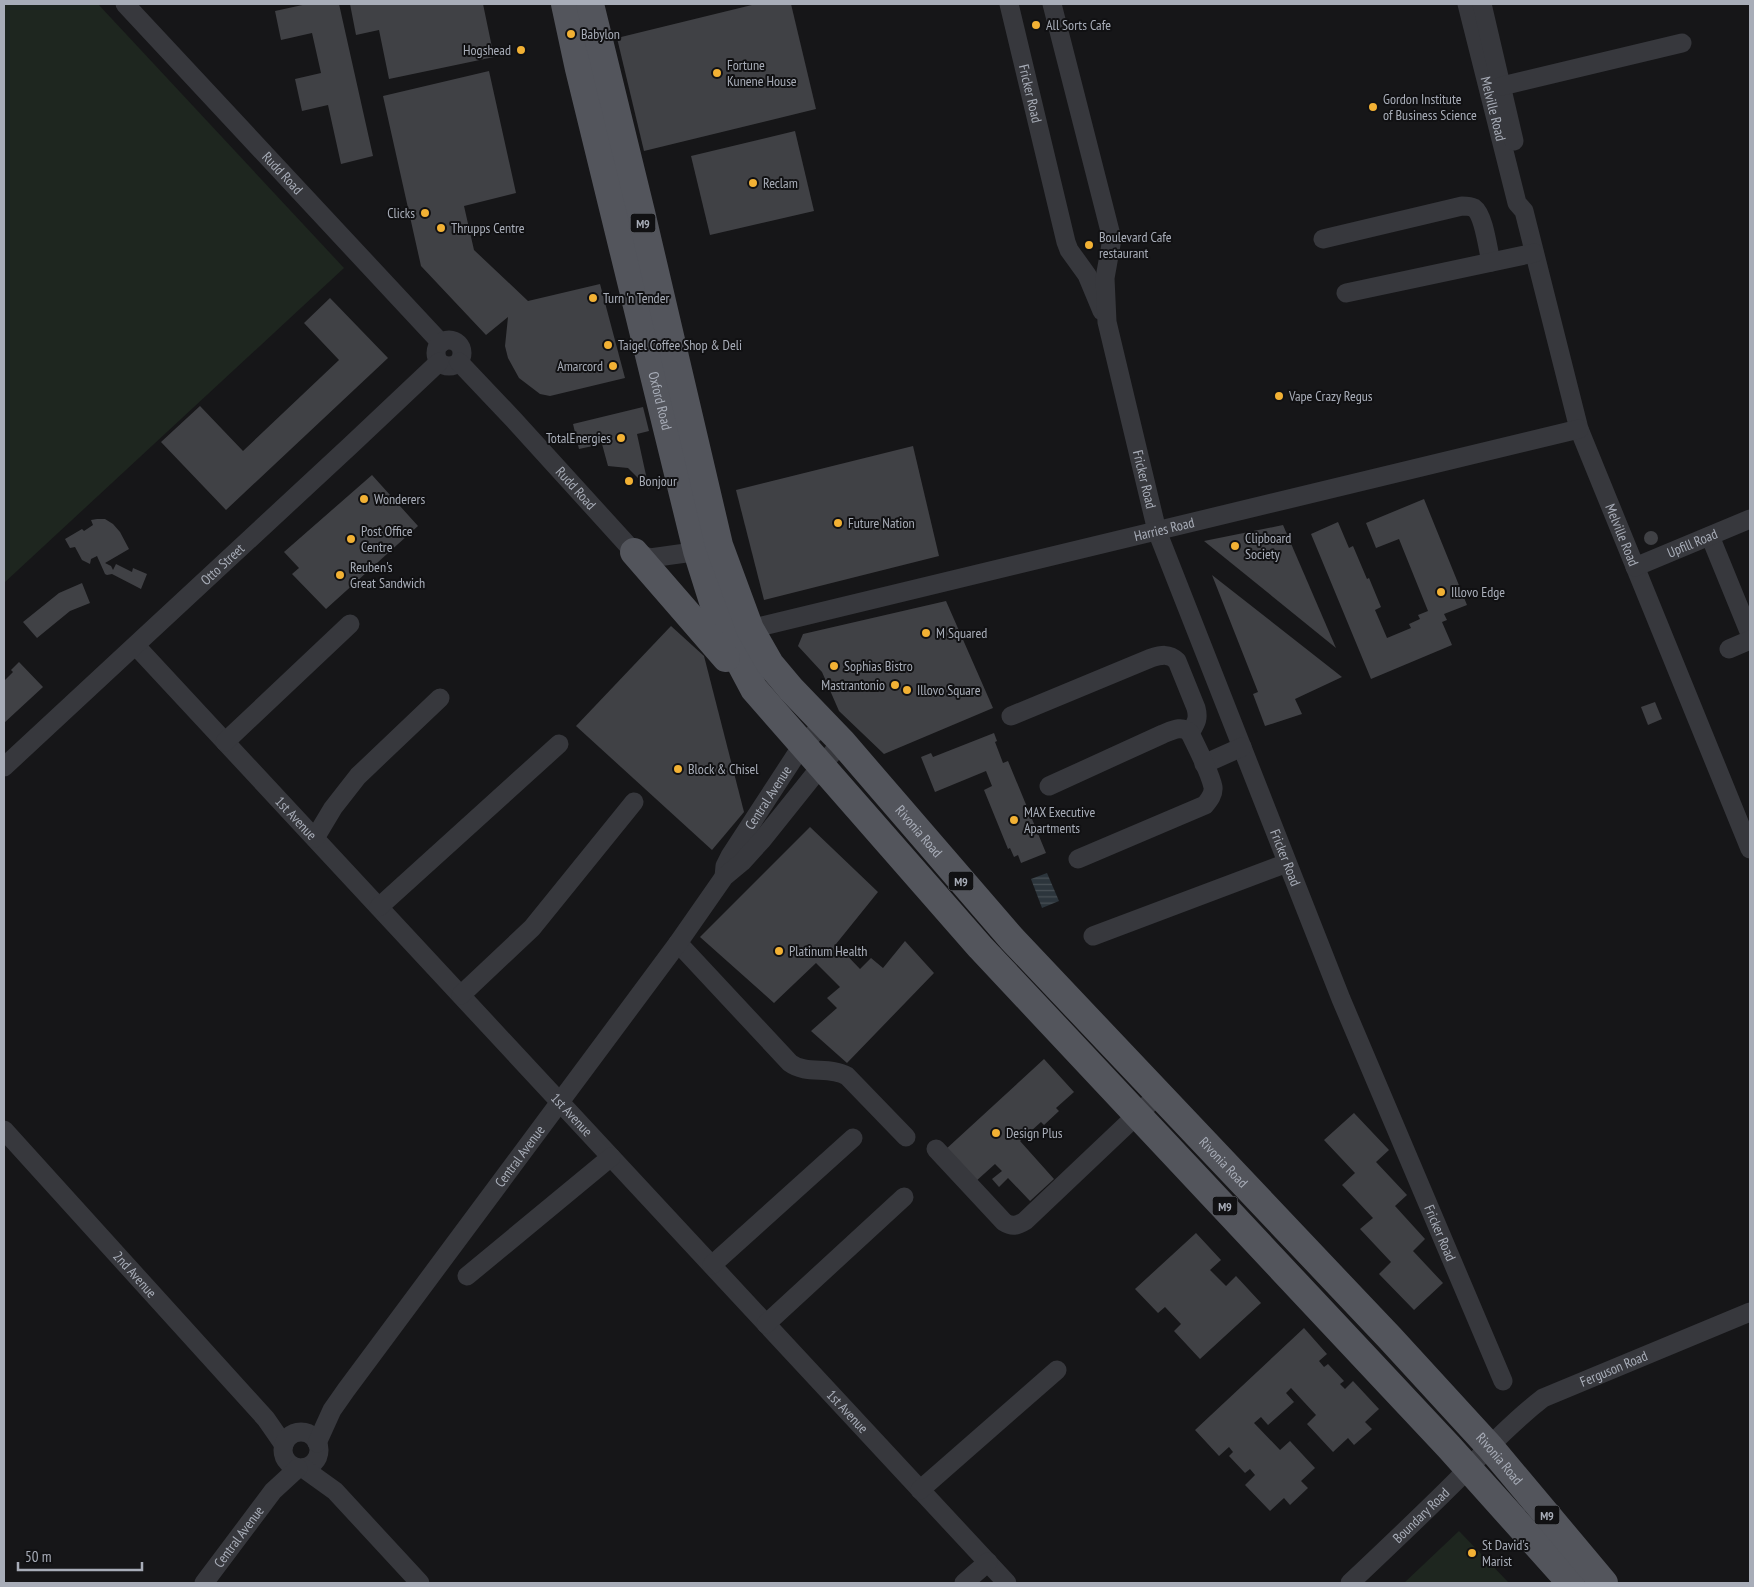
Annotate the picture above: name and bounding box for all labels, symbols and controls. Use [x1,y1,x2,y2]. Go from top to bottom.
place label: All Sorts Cafe [1046,16,1111,34]
marker: All Sorts Cafe [1030,19,1042,31]
place label: Babylon [581,25,620,43]
marker: Babylon [565,28,577,40]
place label: Hogshead [463,41,511,59]
marker: Hogshead [515,44,527,56]
place label: Fortune Kunene House [727,56,797,90]
street label: Fricker Road [1015,62,1046,124]
marker: Fortune Kunene House [711,67,723,79]
street label: Melville Road [1477,75,1510,143]
place label: Gordon Institute of Business Science [1383,90,1477,124]
marker: Gordon Institute of Business Science [1367,101,1379,113]
street label: Rudd Road [258,148,307,198]
place label: Reclam [763,174,798,192]
marker: Reclam [747,177,759,189]
place label: Clicks [387,204,415,222]
marker: Clicks [419,207,431,219]
road number: M9 [630,214,656,232]
place label: Thrupps Centre [451,219,525,237]
marker: Thrupps Centre [435,222,447,234]
place label: Boulevard Cafe restaurant [1099,228,1172,262]
marker: Boulevard Cafe restaurant [1083,239,1095,251]
place label: Turn 'n Tender [603,289,669,307]
marker: Turn 'n Tender [587,292,599,304]
place label: Taigel Coffee Shop & Deli [618,336,742,354]
marker: Taigel Coffee Shop & Deli [602,339,614,351]
place label: Amarcord [557,357,603,375]
marker: Amarcord [607,360,619,372]
street label: Oxford Road [644,370,676,432]
place label: Vape Crazy Regus [1288,387,1373,405]
marker: Vape Crazy Regus [1273,390,1285,402]
place label: TotalEnergies [546,429,611,447]
marker: TotalEnergies [615,432,627,444]
street label: Fricker Road [1129,448,1160,510]
street label: Rudd Road [552,463,600,513]
place label: Bonjour [639,472,677,490]
marker: Bonjour [623,475,635,487]
place label: Wonderers [374,490,425,508]
marker: Wonderers [358,493,370,505]
street label: Melville Road [1601,501,1643,569]
street label: Harries Road [1132,513,1196,545]
place label: Future Nation [848,514,915,532]
marker: Future Nation [832,517,844,529]
place label: Post Office Centre [361,522,413,556]
street label: Upfill Road [1664,525,1720,562]
place label: Clipboard Society [1245,529,1291,563]
marker: Post Office Centre [345,533,357,545]
street label: Otto Street [197,539,248,589]
marker: Clipboard Society [1229,540,1241,552]
place label: Reuben's Great Sandwich [350,558,425,592]
marker: Reuben's Great Sandwich [334,569,346,581]
place label: Illovo Edge [1451,583,1505,601]
marker: Illovo Edge [1435,586,1447,598]
place label: M Squared [936,624,987,642]
marker: M Squared [920,627,932,639]
place label: Sophias Bistro [844,657,913,675]
marker: Sophias Bistro [828,660,840,672]
place label: Mastrantonio [821,676,885,694]
marker: Mastrantonio [889,679,901,691]
place label: Illovo Square [917,681,981,699]
marker: Illovo Square [901,684,913,696]
place label: Block & Chisel [688,760,759,778]
street label: Central Avenue [741,762,796,833]
marker: Block & Chisel [672,763,684,775]
street label: 1st Avenue [271,793,321,844]
street label: Rivonia Road [892,801,946,861]
place label: MAX Executive Apartments [1024,803,1095,837]
marker: MAX Executive Apartments [1008,814,1020,826]
street label: Fricker Road [1266,827,1305,889]
road number: M9 [948,871,974,890]
place label: Platinum Health [789,942,868,960]
marker: Platinum Health [773,945,785,957]
street label: 1st Avenue [547,1089,596,1140]
street label: Central Avenue [491,1121,549,1191]
place label: Design Plus [1006,1124,1063,1142]
marker: Design Plus [990,1127,1002,1139]
street label: Rivonia Road [1195,1133,1252,1191]
road number: M9 [1212,1196,1238,1216]
street label: Fricker Road [1420,1202,1460,1264]
street label: 2nd Avenue [109,1247,161,1302]
street label: Ferguson Road [1577,1347,1650,1391]
street label: 1st Avenue [823,1386,872,1437]
street label: Rivonia Road [1472,1429,1527,1488]
street label: Boundary Road [1389,1484,1453,1547]
street label: Central Avenue [210,1502,268,1571]
road number: M9 [1534,1506,1560,1524]
place label: St David's Marist [1482,1536,1529,1570]
scale bar [18,1540,141,1572]
text: 50 m [25,1547,51,1566]
marker: St David's Marist [1466,1547,1478,1559]

